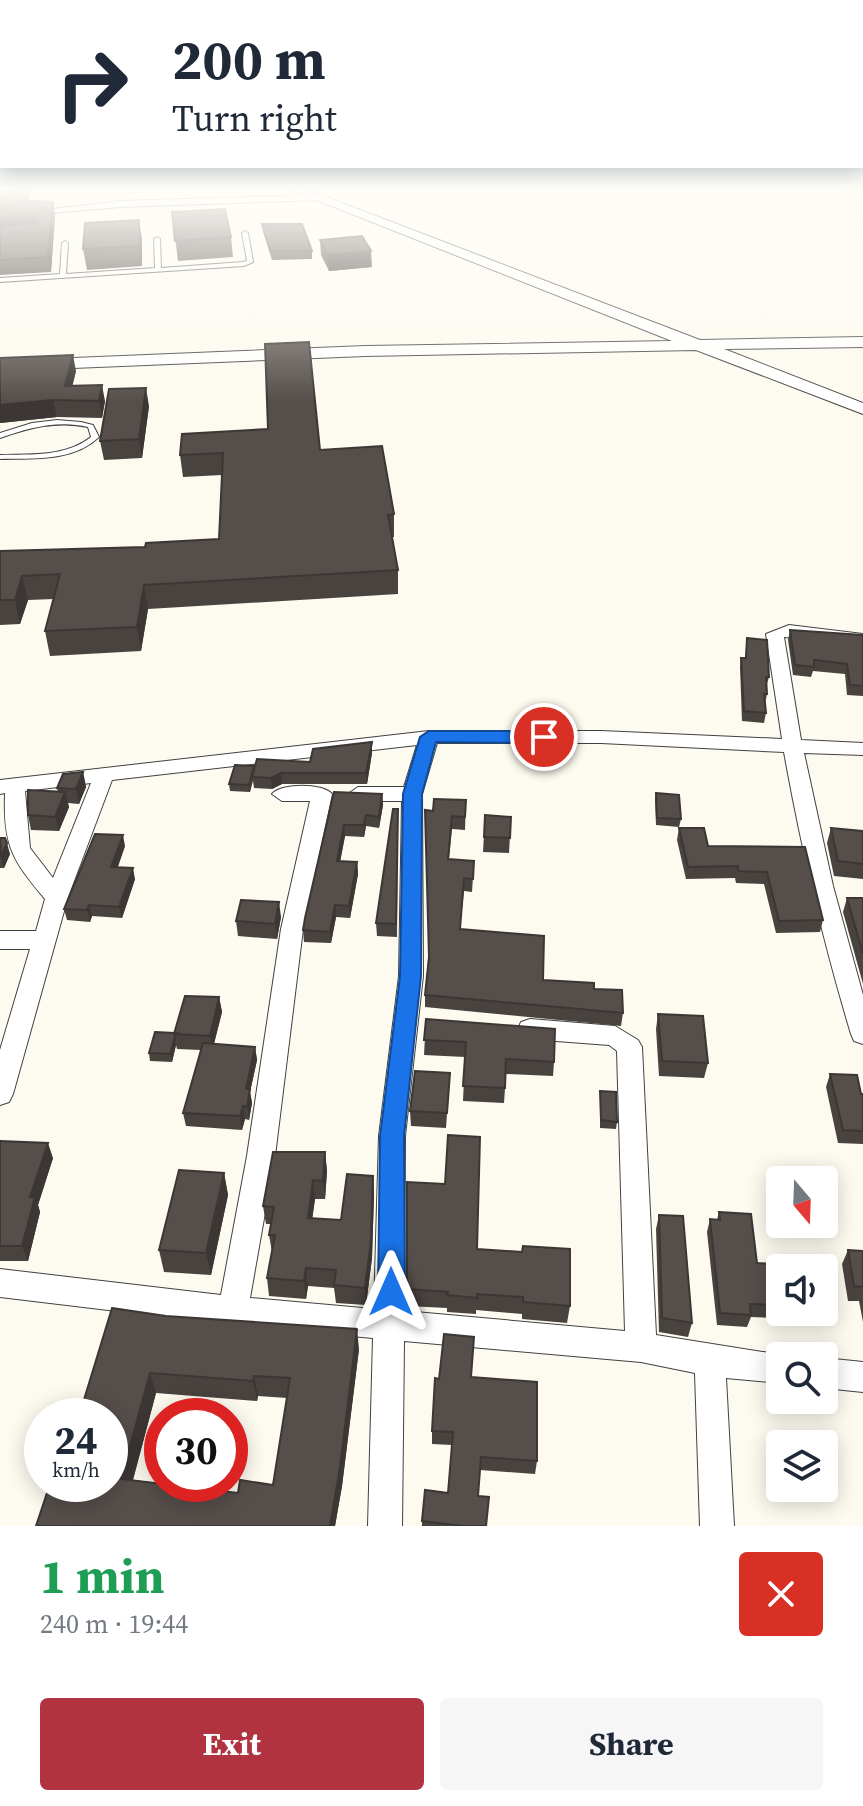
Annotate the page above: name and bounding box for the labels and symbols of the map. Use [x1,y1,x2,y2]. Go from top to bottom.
pin [510,703,578,771]
north arrow [766,1166,838,1238]
position arrow [349,1250,433,1334]
speed limit sign: 30 [144,1398,248,1502]

